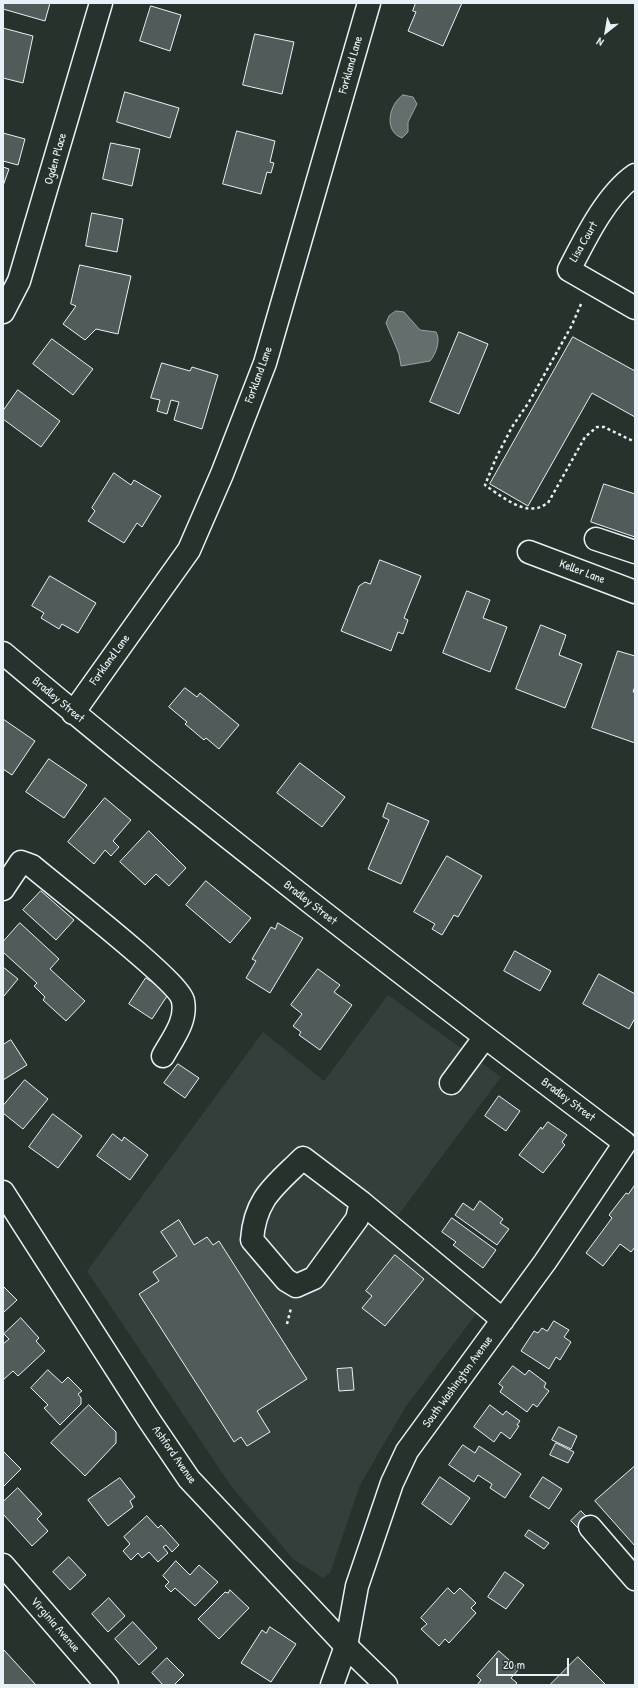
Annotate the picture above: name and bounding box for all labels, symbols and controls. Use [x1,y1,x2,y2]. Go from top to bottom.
north arrow [586,12,626,52]
street label: Forkland Lane [336,35,366,95]
text: N [594,35,606,50]
street label: Ogden Place [42,132,70,186]
street label: Lisa Court [567,219,601,265]
street label: Forkland Lane [242,345,276,405]
street label: Keller Lane [557,557,607,587]
street label: Forkland Lane [87,632,133,688]
street label: Bradley Street [29,674,87,726]
street label: Bradley Street [280,878,340,928]
street label: Bradley Street [538,1075,598,1125]
street label: South Washington Avenue [420,1333,496,1431]
street label: Ashford Avenue [149,1423,199,1487]
street label: Virginia Avenue [27,1595,83,1655]
scale bar [498,1650,571,1676]
text: 20 m [503,1656,525,1673]

